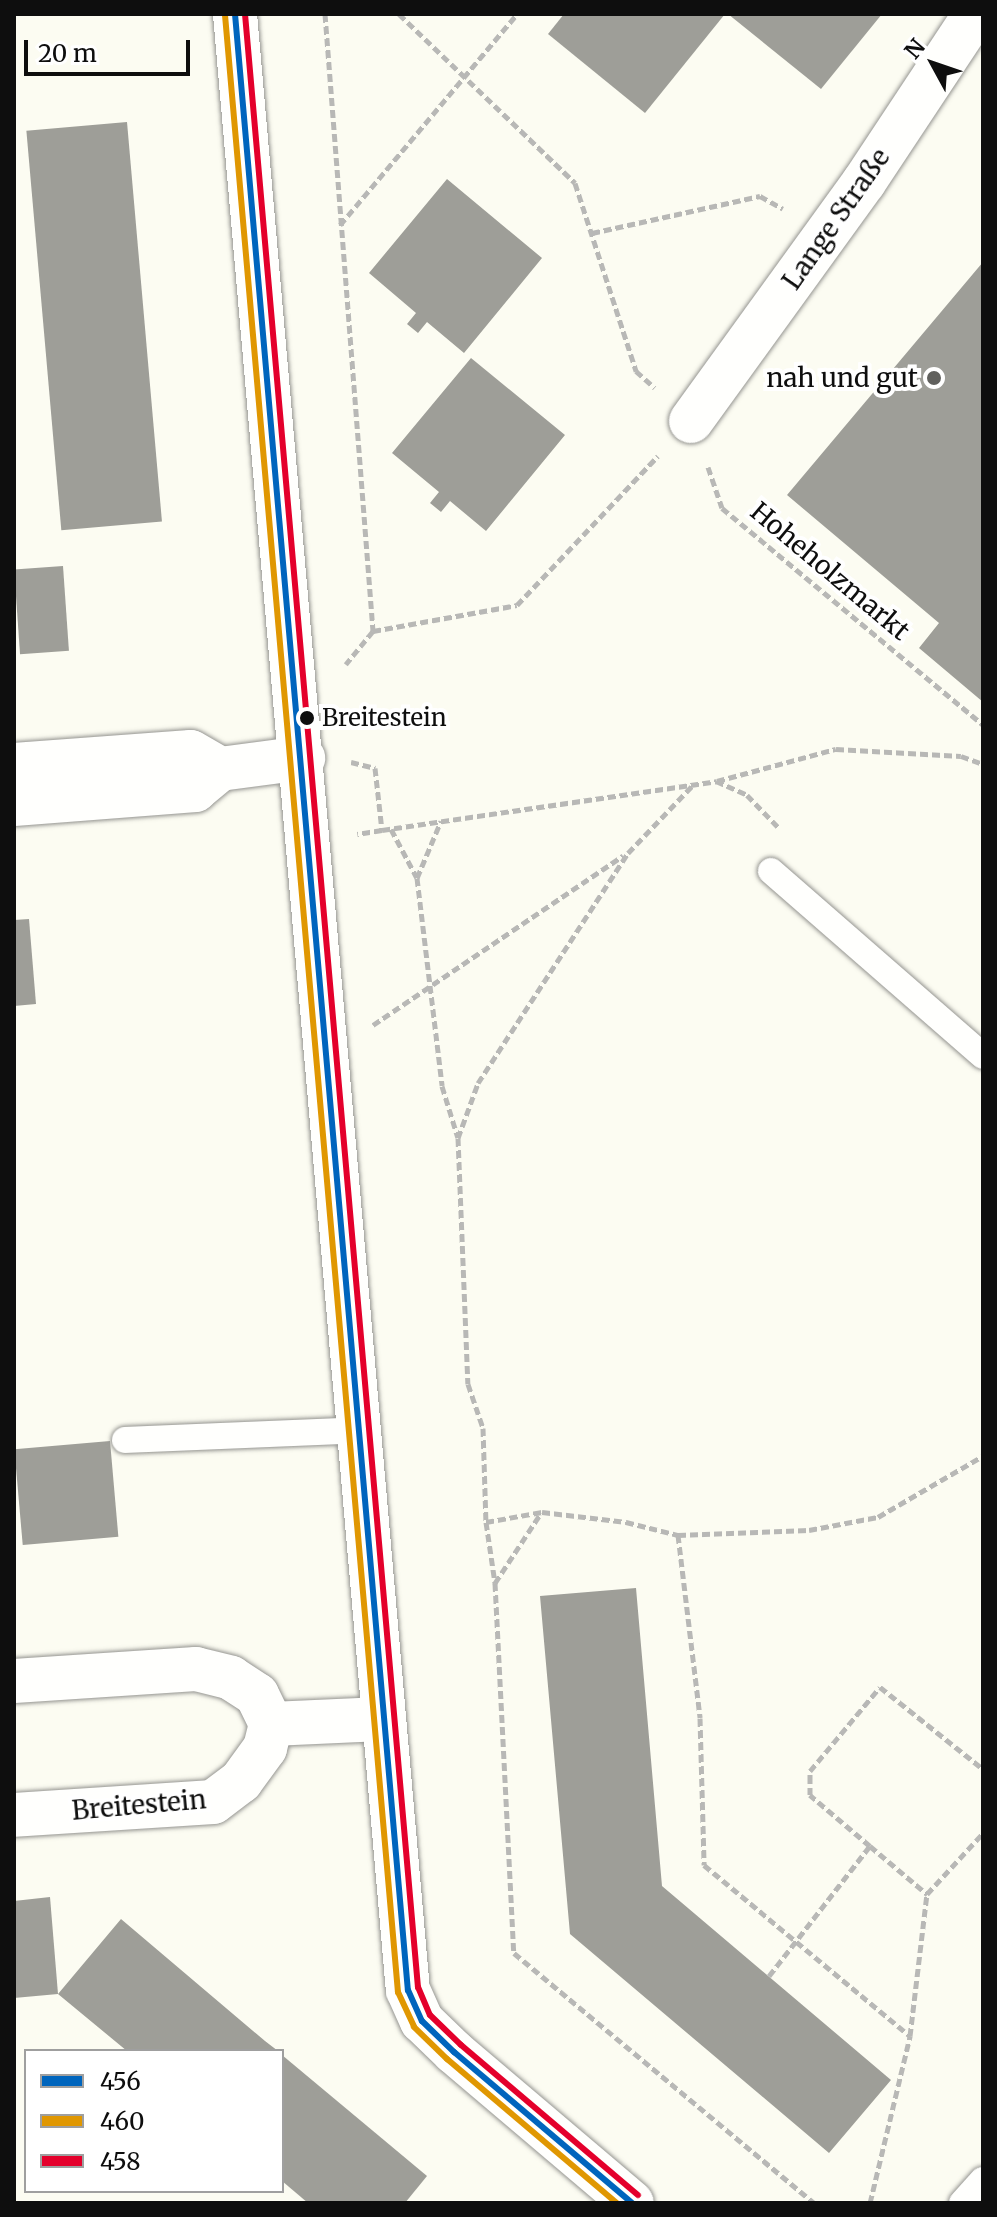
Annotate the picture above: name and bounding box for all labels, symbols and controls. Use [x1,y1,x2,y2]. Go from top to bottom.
scale bar [28,24,194,74]
north arrow [893,24,973,104]
text: N [898,33,931,64]
text: 20 m [38,38,97,69]
street label: Lange Straße [776,143,896,295]
place label: nah und gut [766,362,918,394]
marker: nah und gut [925,369,943,387]
street label: Hoheholzmarkt [744,495,916,647]
place label: Breitestein [322,704,447,732]
marker: Breitestein [299,710,315,726]
street label: Breitestein [70,1784,208,1826]
legend [24,2049,284,2193]
text: 456 [100,2066,141,2097]
text: 460 [100,2106,145,2137]
text: 458 [100,2146,141,2177]

